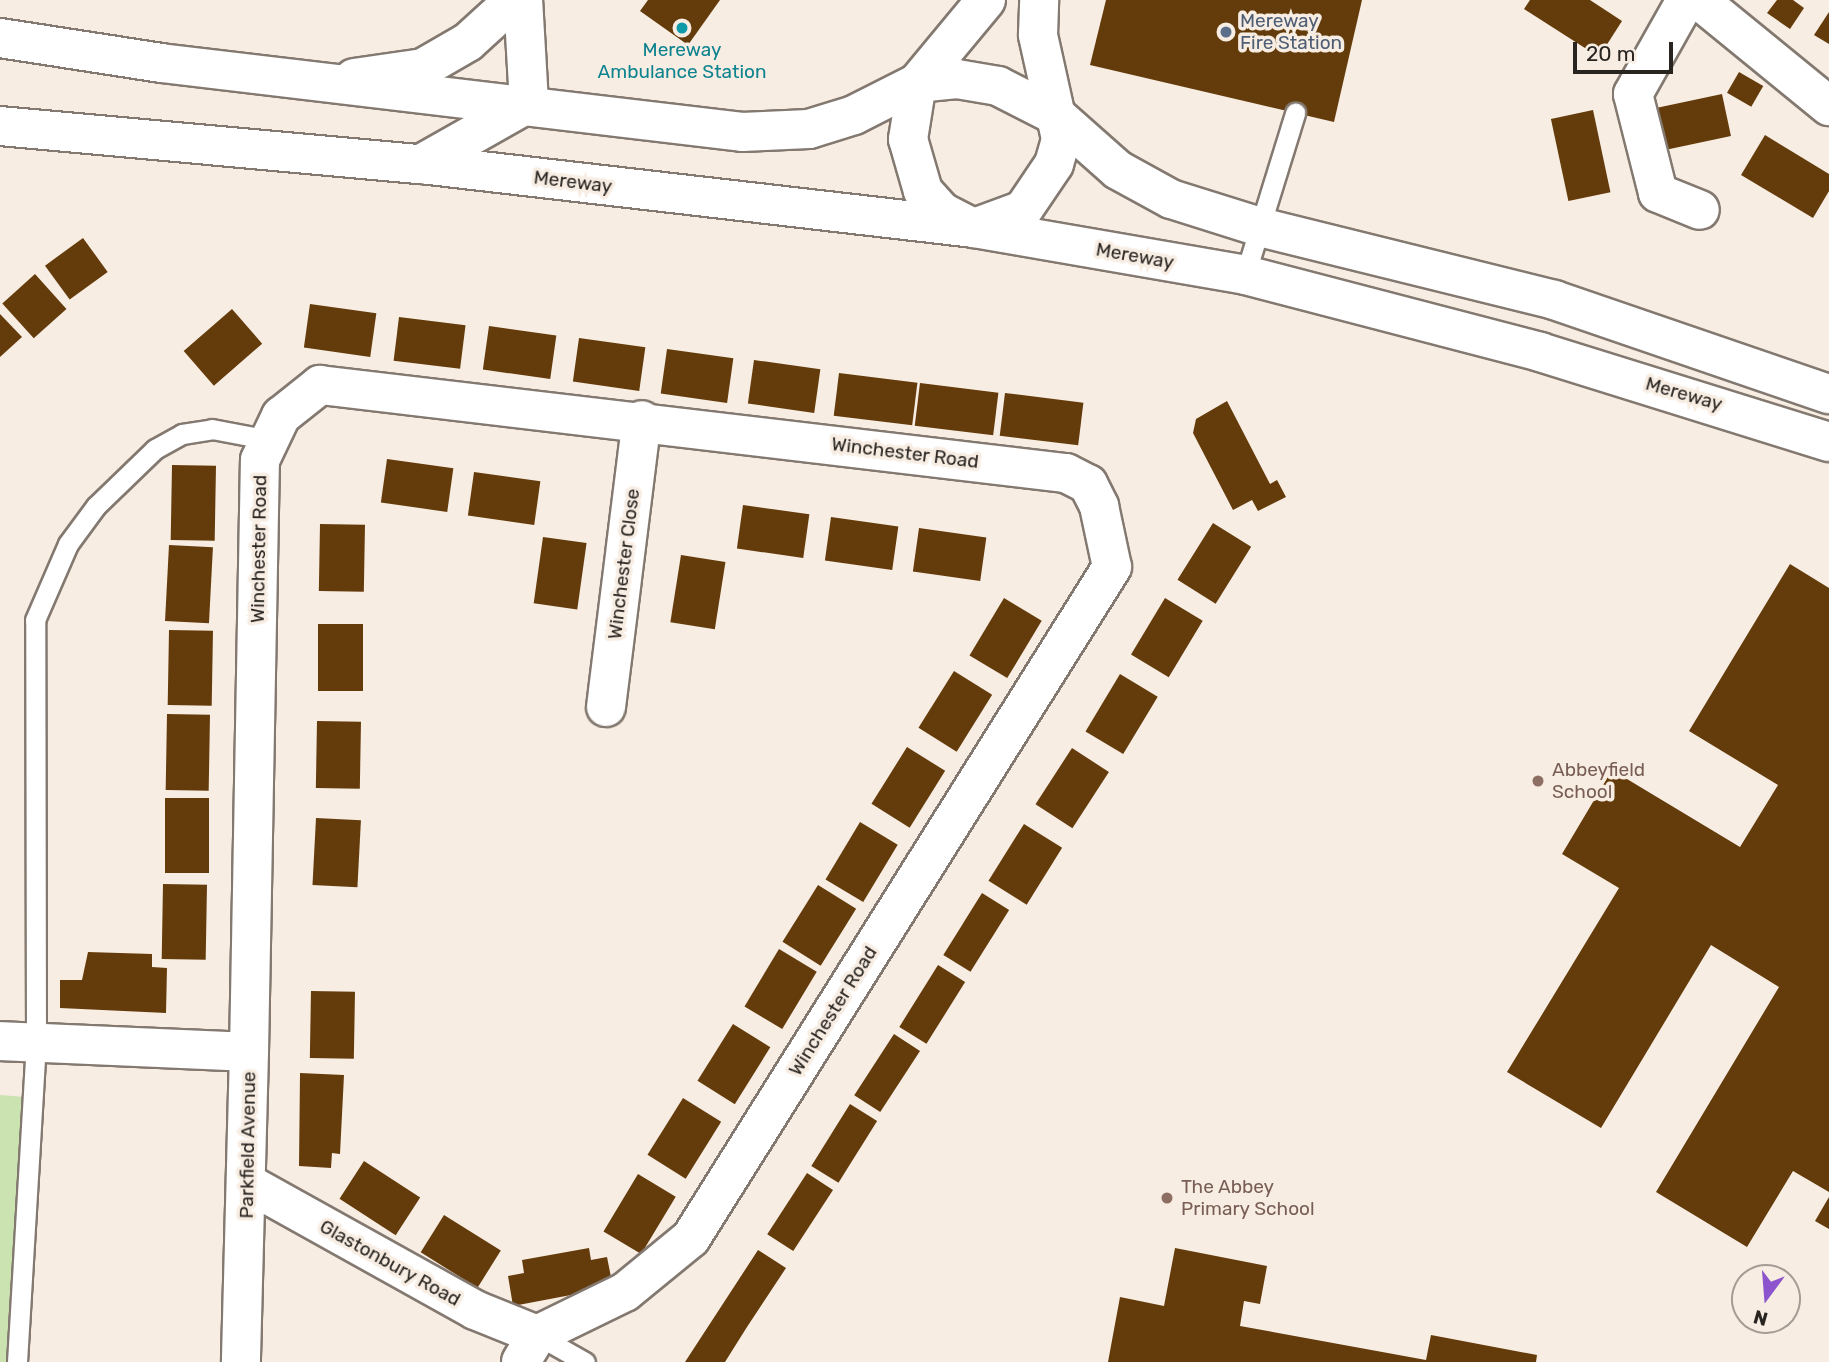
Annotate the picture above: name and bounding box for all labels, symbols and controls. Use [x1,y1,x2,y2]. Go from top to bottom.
place label: Mereway Fire Station [1240,10,1342,54]
marker: Mereway Ambulance Station [674,20,690,36]
marker: Mereway Fire Station [1218,24,1234,40]
scale bar [1577,28,1677,72]
place label: Mereway Ambulance Station [598,39,766,83]
text: 20 m [1586,41,1635,66]
street label: Mereway [532,166,614,198]
street label: Mereway [1094,238,1176,274]
street label: Mereway [1643,372,1725,416]
street label: Winchester Road [830,433,980,473]
street label: Winchester Road [246,474,272,624]
street label: Winchester Close [603,487,645,641]
place label: Abbeyfield School [1552,759,1645,803]
marker: Abbeyfield School [1530,773,1546,789]
street label: Winchester Road [784,942,882,1080]
street label: Parkfield Avenue [235,1071,261,1219]
place label: The Abbey Primary School [1181,1176,1315,1220]
marker: The Abbey Primary School [1159,1190,1175,1206]
street label: Glastonbury Road [316,1215,464,1311]
north arrow [1731,1264,1801,1334]
text: N [1751,1305,1770,1331]

